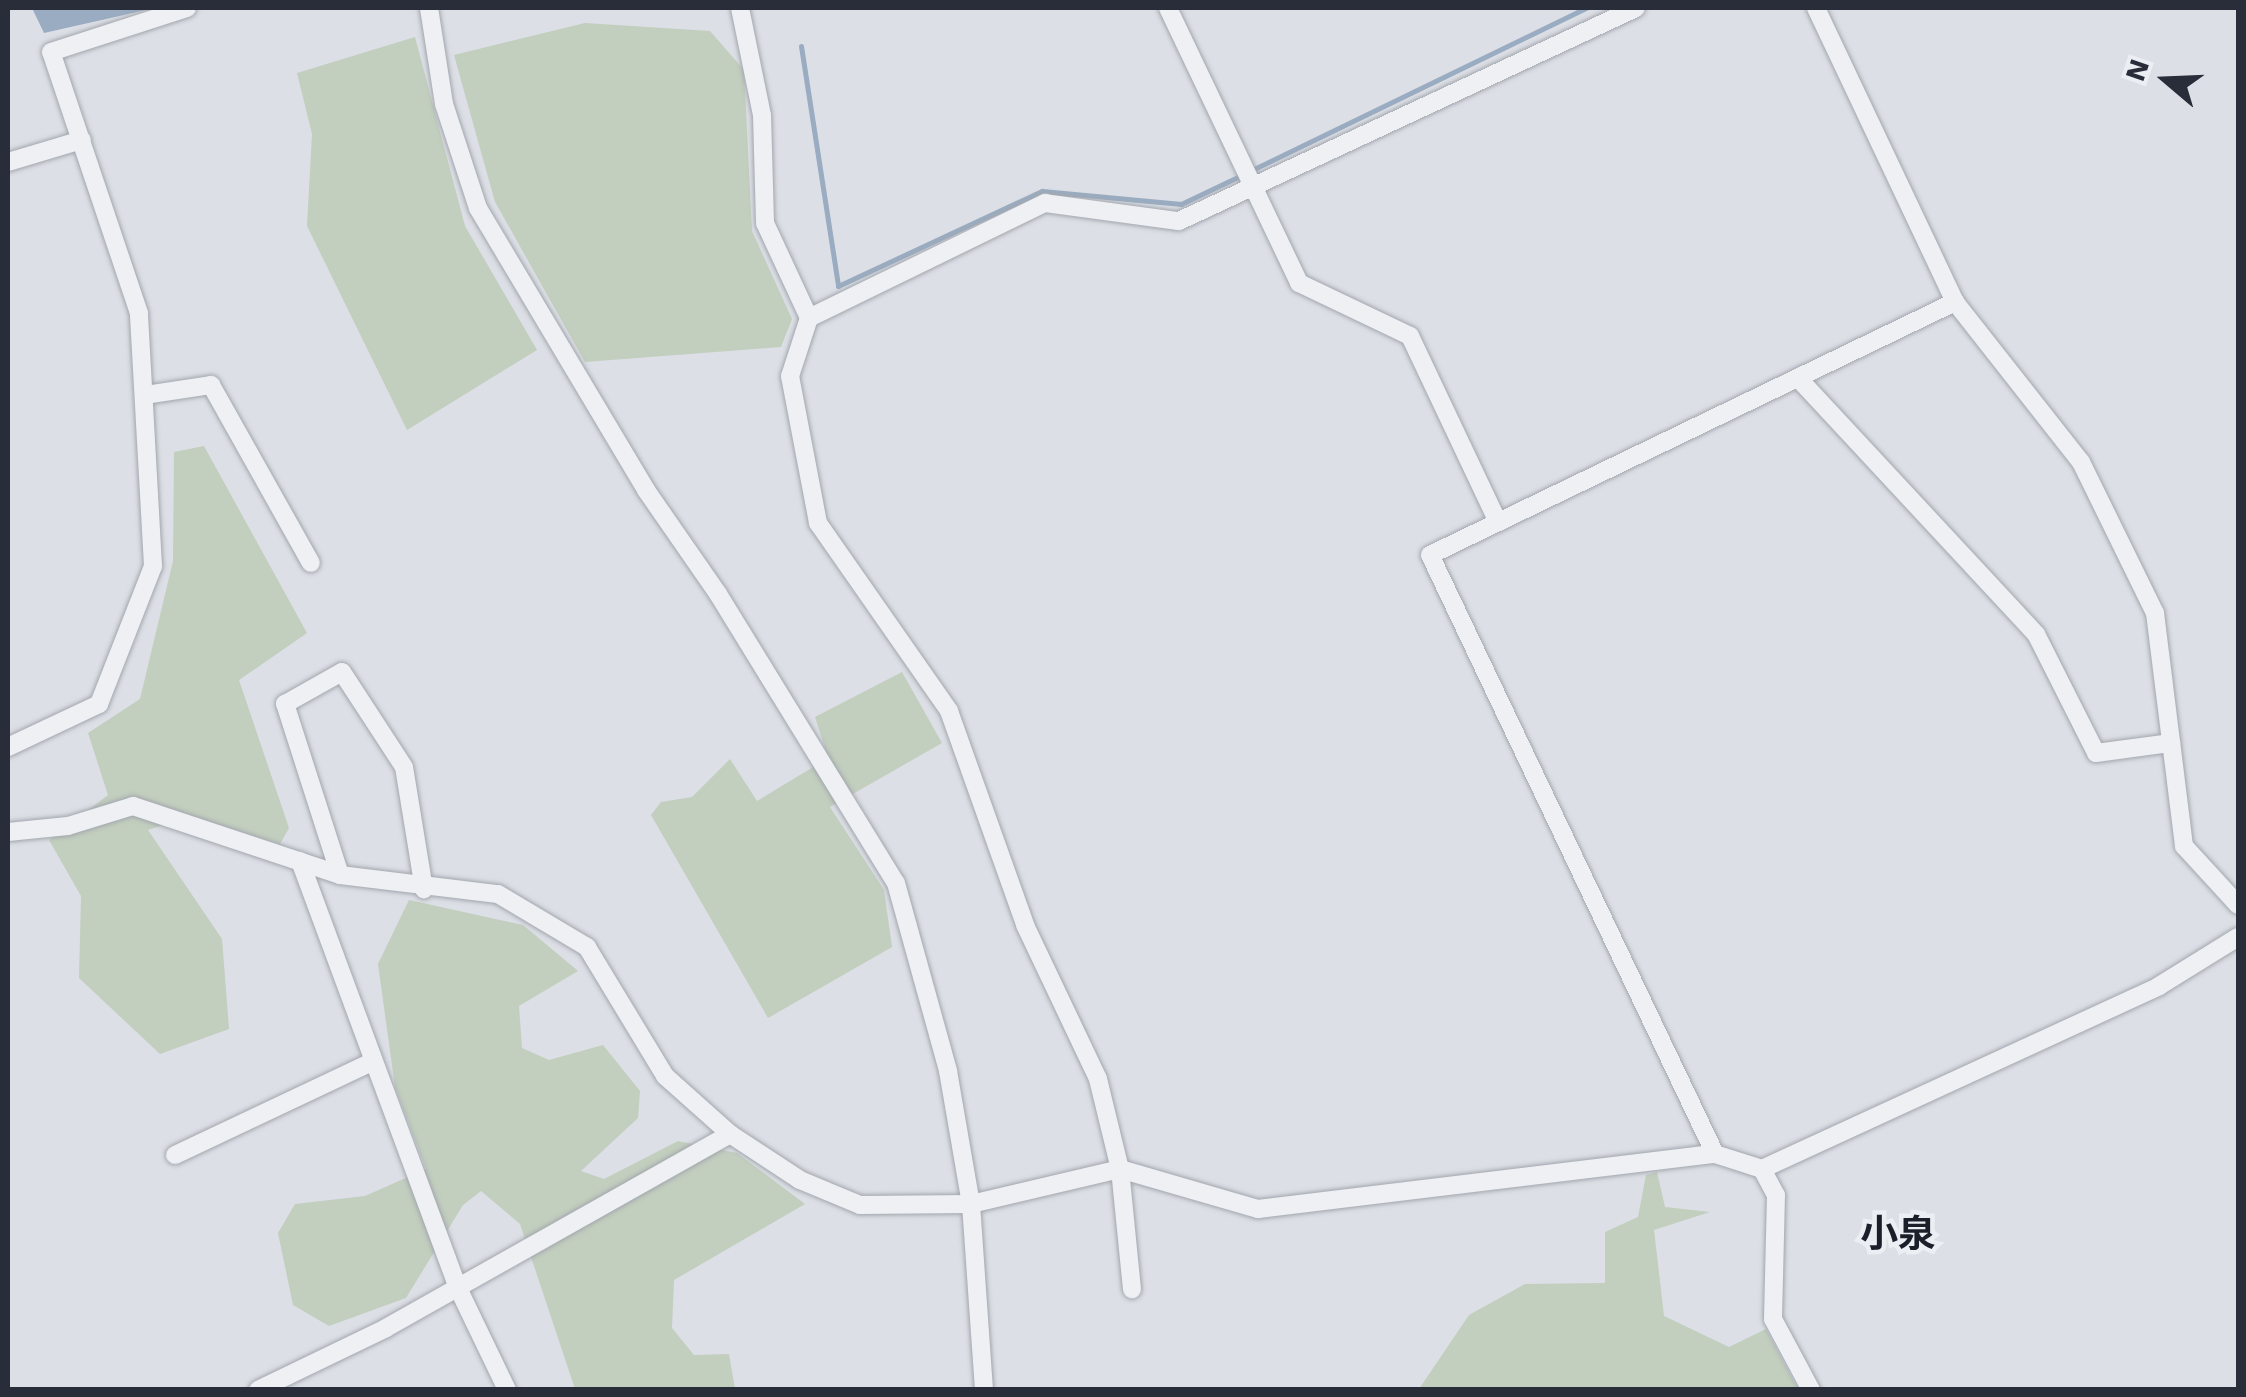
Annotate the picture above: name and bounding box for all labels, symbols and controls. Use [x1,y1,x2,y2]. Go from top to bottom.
north arrow [2116,30,2216,130]
text: N [2118,55,2156,85]
district label: 小泉 [1860,1212,1936,1258]

